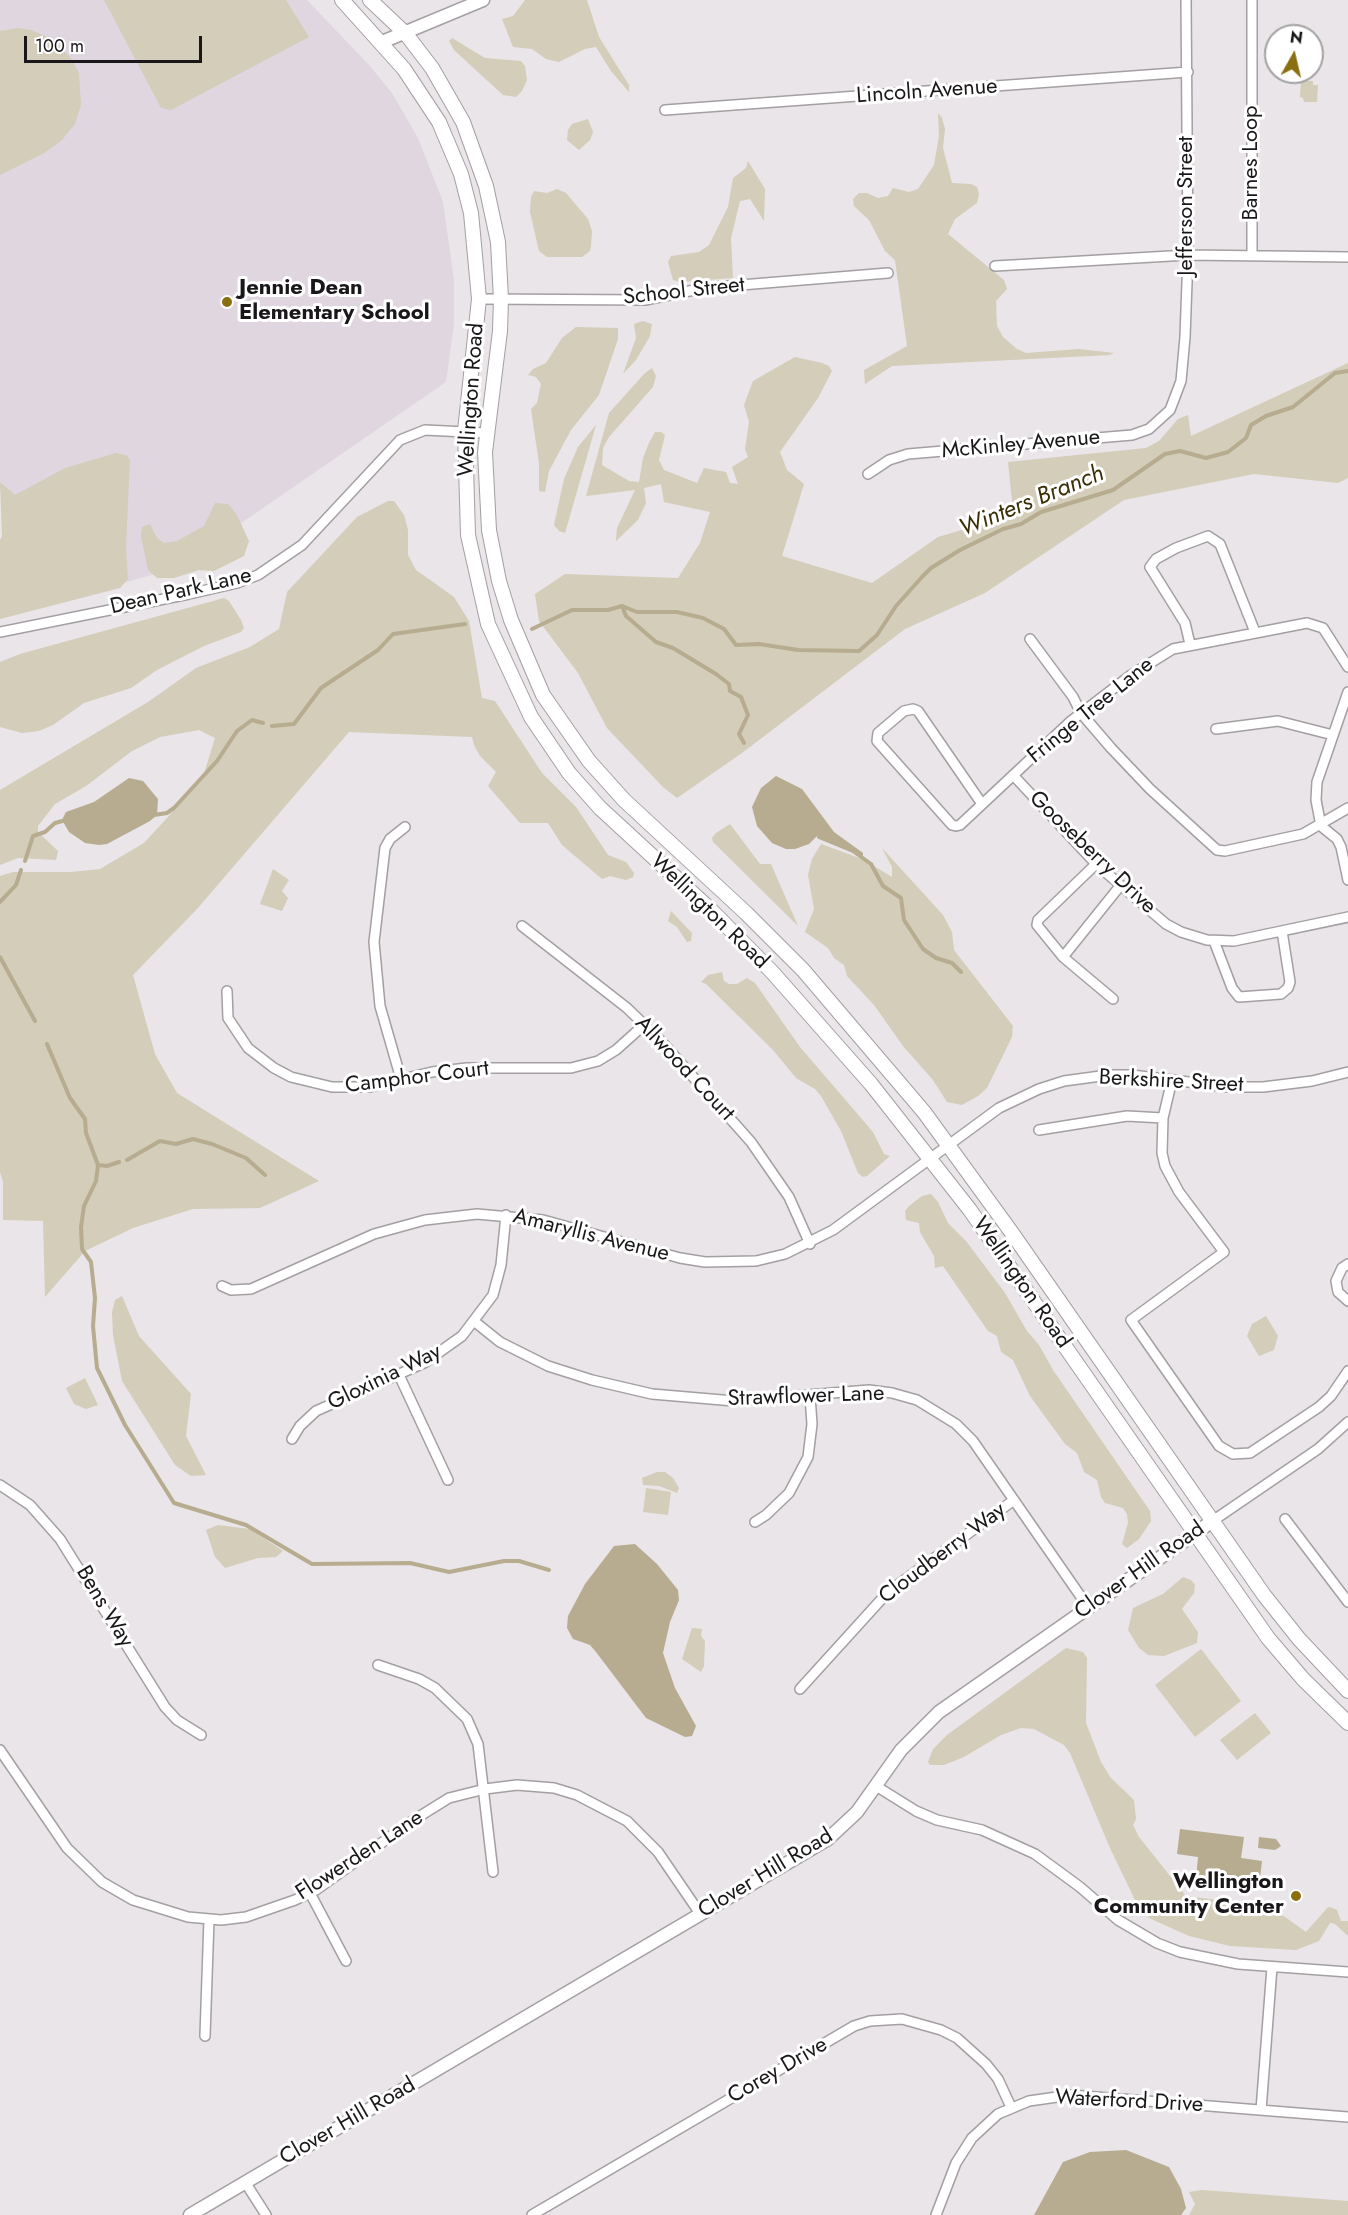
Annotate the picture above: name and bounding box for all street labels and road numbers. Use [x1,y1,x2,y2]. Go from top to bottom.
street label: Lincoln Avenue [856,74,998,110]
street label: Barnes Loop [1239,105,1265,221]
street label: Jefferson Street [1174,136,1200,276]
street label: School Street [622,272,746,312]
street label: Wellington Road [453,322,491,478]
street label: McKinley Avenue [941,425,1101,465]
street label: Dean Park Lane [108,563,254,621]
street label: Fringe Tree Lane [1023,652,1159,770]
street label: Gooseberry Drive [1023,786,1161,920]
street label: Wellington Road [644,849,774,975]
street label: Allwood Court [629,1011,739,1127]
street label: Camphor Court [344,1056,490,1100]
street label: Berkshire Street [1098,1065,1244,1099]
street label: Amaryllis Avenue [510,1204,672,1268]
street label: Wellington Road [966,1212,1076,1354]
street label: Gloxinia Way [324,1339,446,1417]
street label: Strawflower Lane [727,1381,885,1413]
street label: Cloudberry Way [874,1498,1012,1610]
street label: Clover Hill Road [1070,1517,1210,1625]
street label: Bens Way [69,1561,139,1653]
street label: Flowerden Lane [291,1805,429,1907]
street label: Clover Hill Road [694,1823,838,1925]
street label: Corey Drive [724,2032,832,2110]
street label: Clover Hill Road [275,2073,421,2171]
street label: Waterford Drive [1054,2085,1204,2119]

